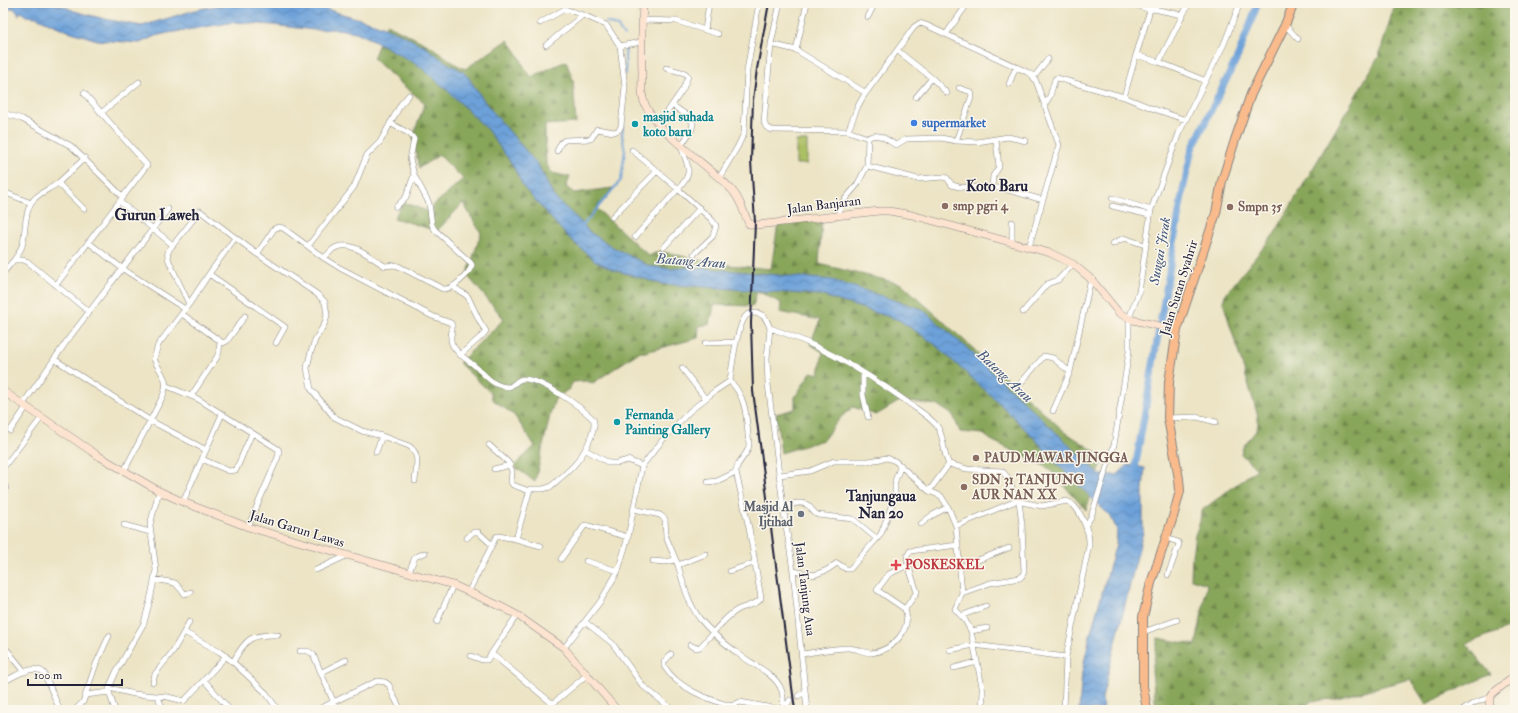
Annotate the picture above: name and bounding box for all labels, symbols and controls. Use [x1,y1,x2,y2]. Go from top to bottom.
place label: masjid suhada koto baru [642,109,714,140]
place label: supermarket [922,115,987,132]
marker: supermarket [909,118,919,128]
marker: masjid suhada koto baru [630,119,640,129]
district label: Koto Baru [966,177,1028,196]
street label: Jalan Banjaran [785,193,862,218]
place label: smp pgri 4 [953,198,1009,215]
place label: Smpn 35 [1238,199,1282,216]
marker: smp pgri 4 [940,201,950,211]
marker: Smpn 35 [1225,202,1235,212]
district label: Gurun Laweh [115,206,200,225]
water label: Sungai Jirak [1146,216,1174,287]
street label: Jalan Sutan Syahrir [1157,238,1202,339]
water label: Batang Arau [655,250,727,272]
water label: Batang Arau [973,345,1036,406]
place label: Fernanda Painting Gallery [625,407,711,439]
marker: Fernanda Painting Gallery [612,417,622,427]
place label: PAUD MAWAR JINGGA [984,450,1129,467]
marker: PAUD MAWAR JINGGA [971,453,981,463]
place label: SDN 31 TANJUNG AUR NAN XX [971,472,1084,503]
marker: SDN 31 TANJUNG AUR NAN XX [959,482,969,492]
district label: Tanjungaua Nan 20 [845,487,917,523]
place label: Masjid Al Ijtihad [743,499,794,530]
street label: Jalan Garun Lawas [247,507,347,551]
marker: Masjid Al Ijtihad [796,509,806,519]
street label: Jalan Tanjung Aua [791,540,819,638]
place label: POSKESKEL [905,557,985,573]
marker: POSKESKEL [890,559,902,571]
scale bar [28,661,122,687]
text: 100 m [34,668,63,683]

